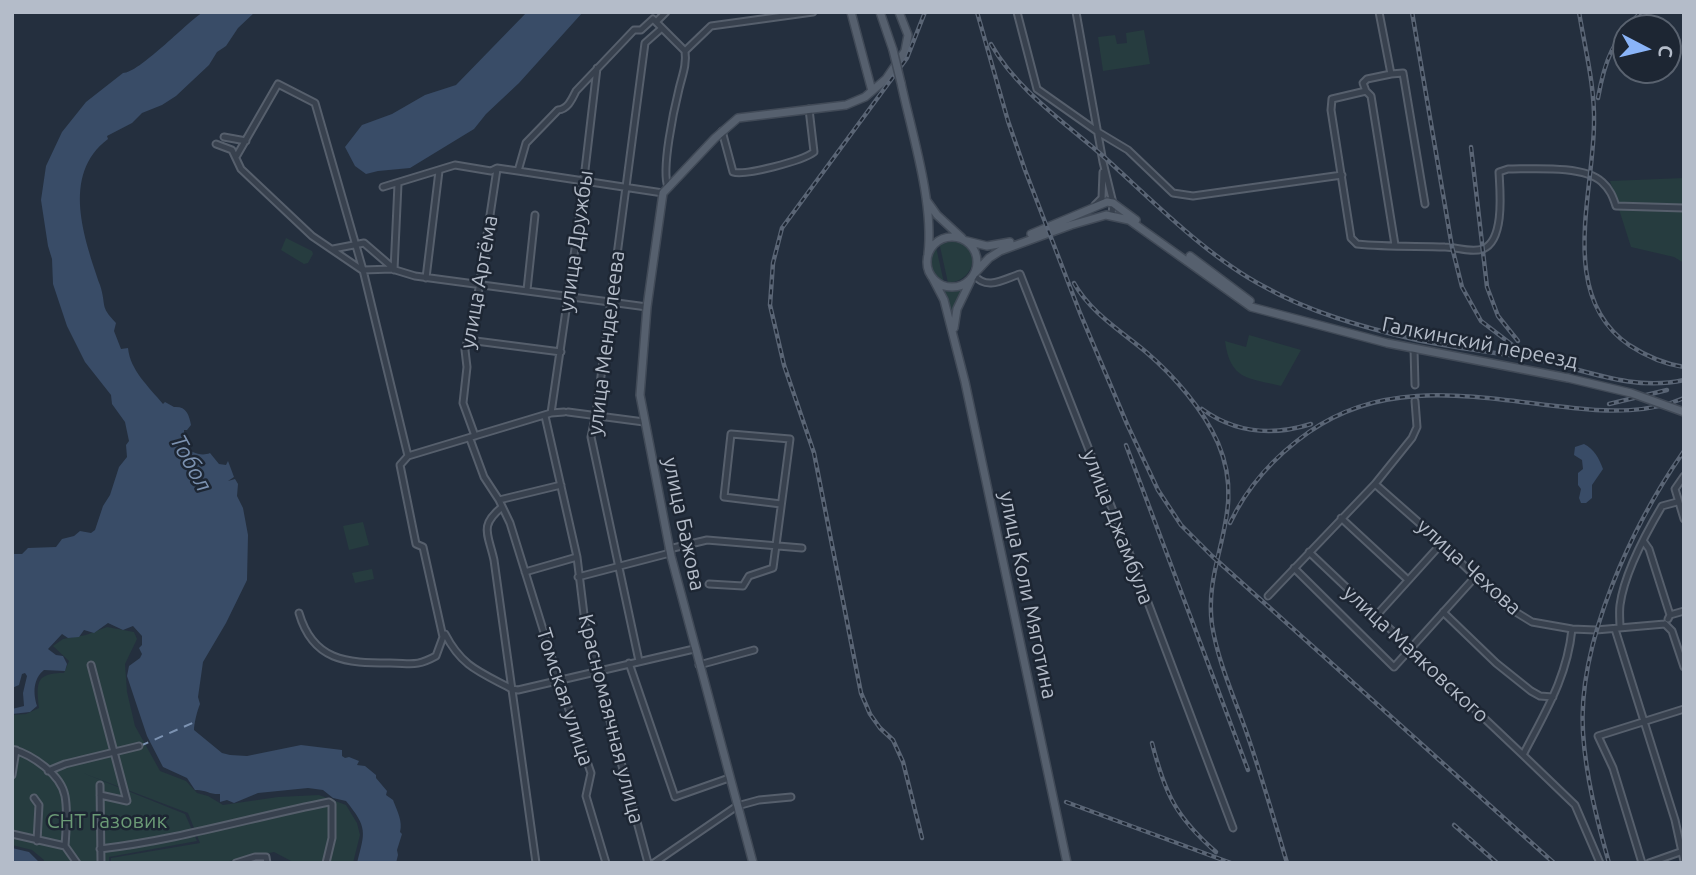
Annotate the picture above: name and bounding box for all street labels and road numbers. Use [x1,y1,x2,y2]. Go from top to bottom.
street label: улица Дружбы [554,169,598,313]
street label: улица Артёма [455,213,503,351]
street label: улица Менделеева [582,249,630,437]
street label: Галкинский переезд [1380,312,1580,374]
street label: улица Джамбула [1077,446,1159,608]
street label: улица Бажова [658,455,710,593]
street label: улица Коли Мяготина [994,489,1062,701]
street label: улица Чехова [1412,514,1526,620]
street label: улица Маяковского [1338,580,1494,728]
street label: Красномаячная улица [573,612,649,826]
street label: Томская улица [531,625,599,769]

